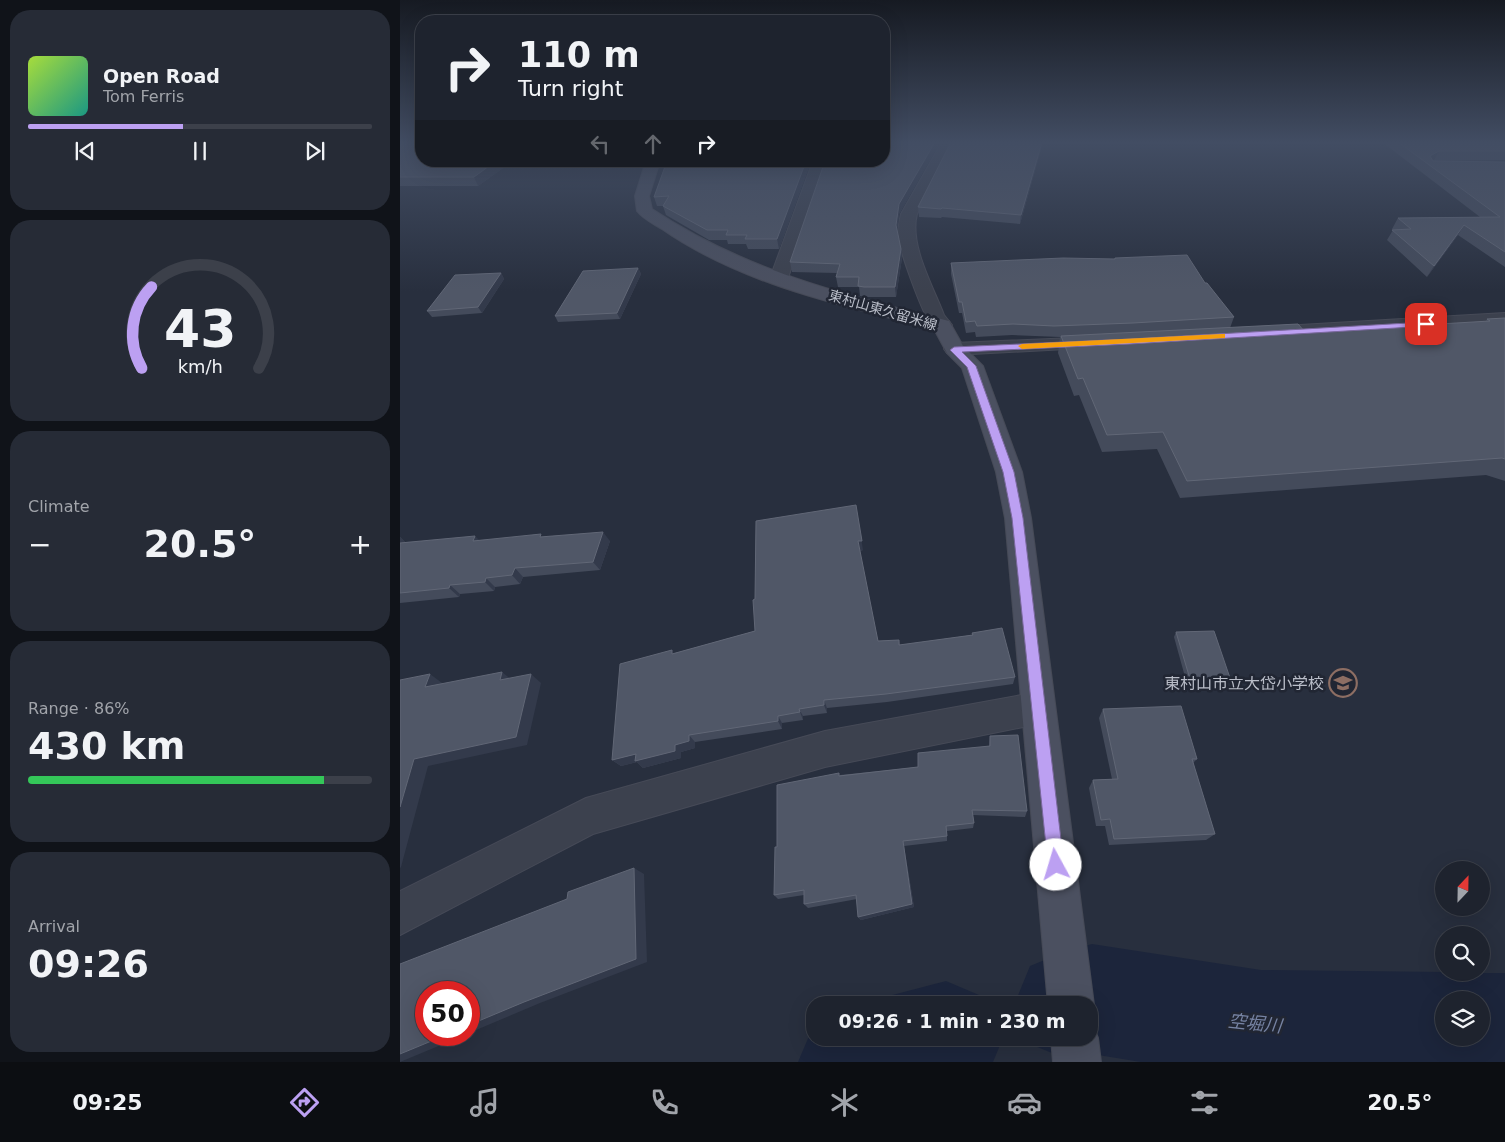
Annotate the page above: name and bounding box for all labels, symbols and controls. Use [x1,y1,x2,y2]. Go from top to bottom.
icon: right [435,35,500,100]
text: 110 m [518,35,640,75]
text: Open Road [103,65,220,87]
text: Turn right [518,76,623,101]
text: Tom Ferris [103,87,184,106]
icon: left [586,130,614,158]
icon: ahead [639,130,667,158]
icon: right [692,130,720,158]
icon: previous [71,137,99,165]
icon: pause [186,137,214,165]
icon: next [301,137,329,165]
street label: 東村山東久留米線 [827,287,939,333]
text: 43 [164,299,236,359]
pin [1405,303,1447,345]
icon: arrive [1412,310,1440,338]
text: km/h [177,356,223,377]
text: Climate [28,497,90,516]
text: 20.5° [144,522,256,566]
text: − [28,528,51,561]
text: + [349,528,372,561]
school or university icon: 東村山市立大岱小学校 [1328,668,1358,698]
place label: 東村山市立大岱小学校 [1164,674,1324,693]
text: Range · 86% [28,699,130,718]
text: 430 km [28,724,185,768]
position arrow [1029,838,1081,890]
north arrow [1435,861,1490,916]
map controls [1435,861,1490,1046]
text: Arrival [28,917,80,936]
button: search [1435,926,1490,981]
text: 09:26 [28,942,149,986]
speed limit sign: 50 [415,981,480,1046]
button: layers [1435,991,1490,1046]
text: 09:26 · 1 min · 230 m [838,1010,1066,1032]
water label: 空堀川 [1227,1010,1285,1036]
icon: directions [287,1085,322,1120]
icon: music [467,1085,502,1120]
icon: phone [647,1085,682,1120]
icon: climate [827,1085,862,1120]
icon: car [1007,1085,1042,1120]
icon: filters [1187,1085,1222,1120]
text: 09:25 [72,1090,143,1115]
text: 20.5° [1367,1090,1432,1115]

